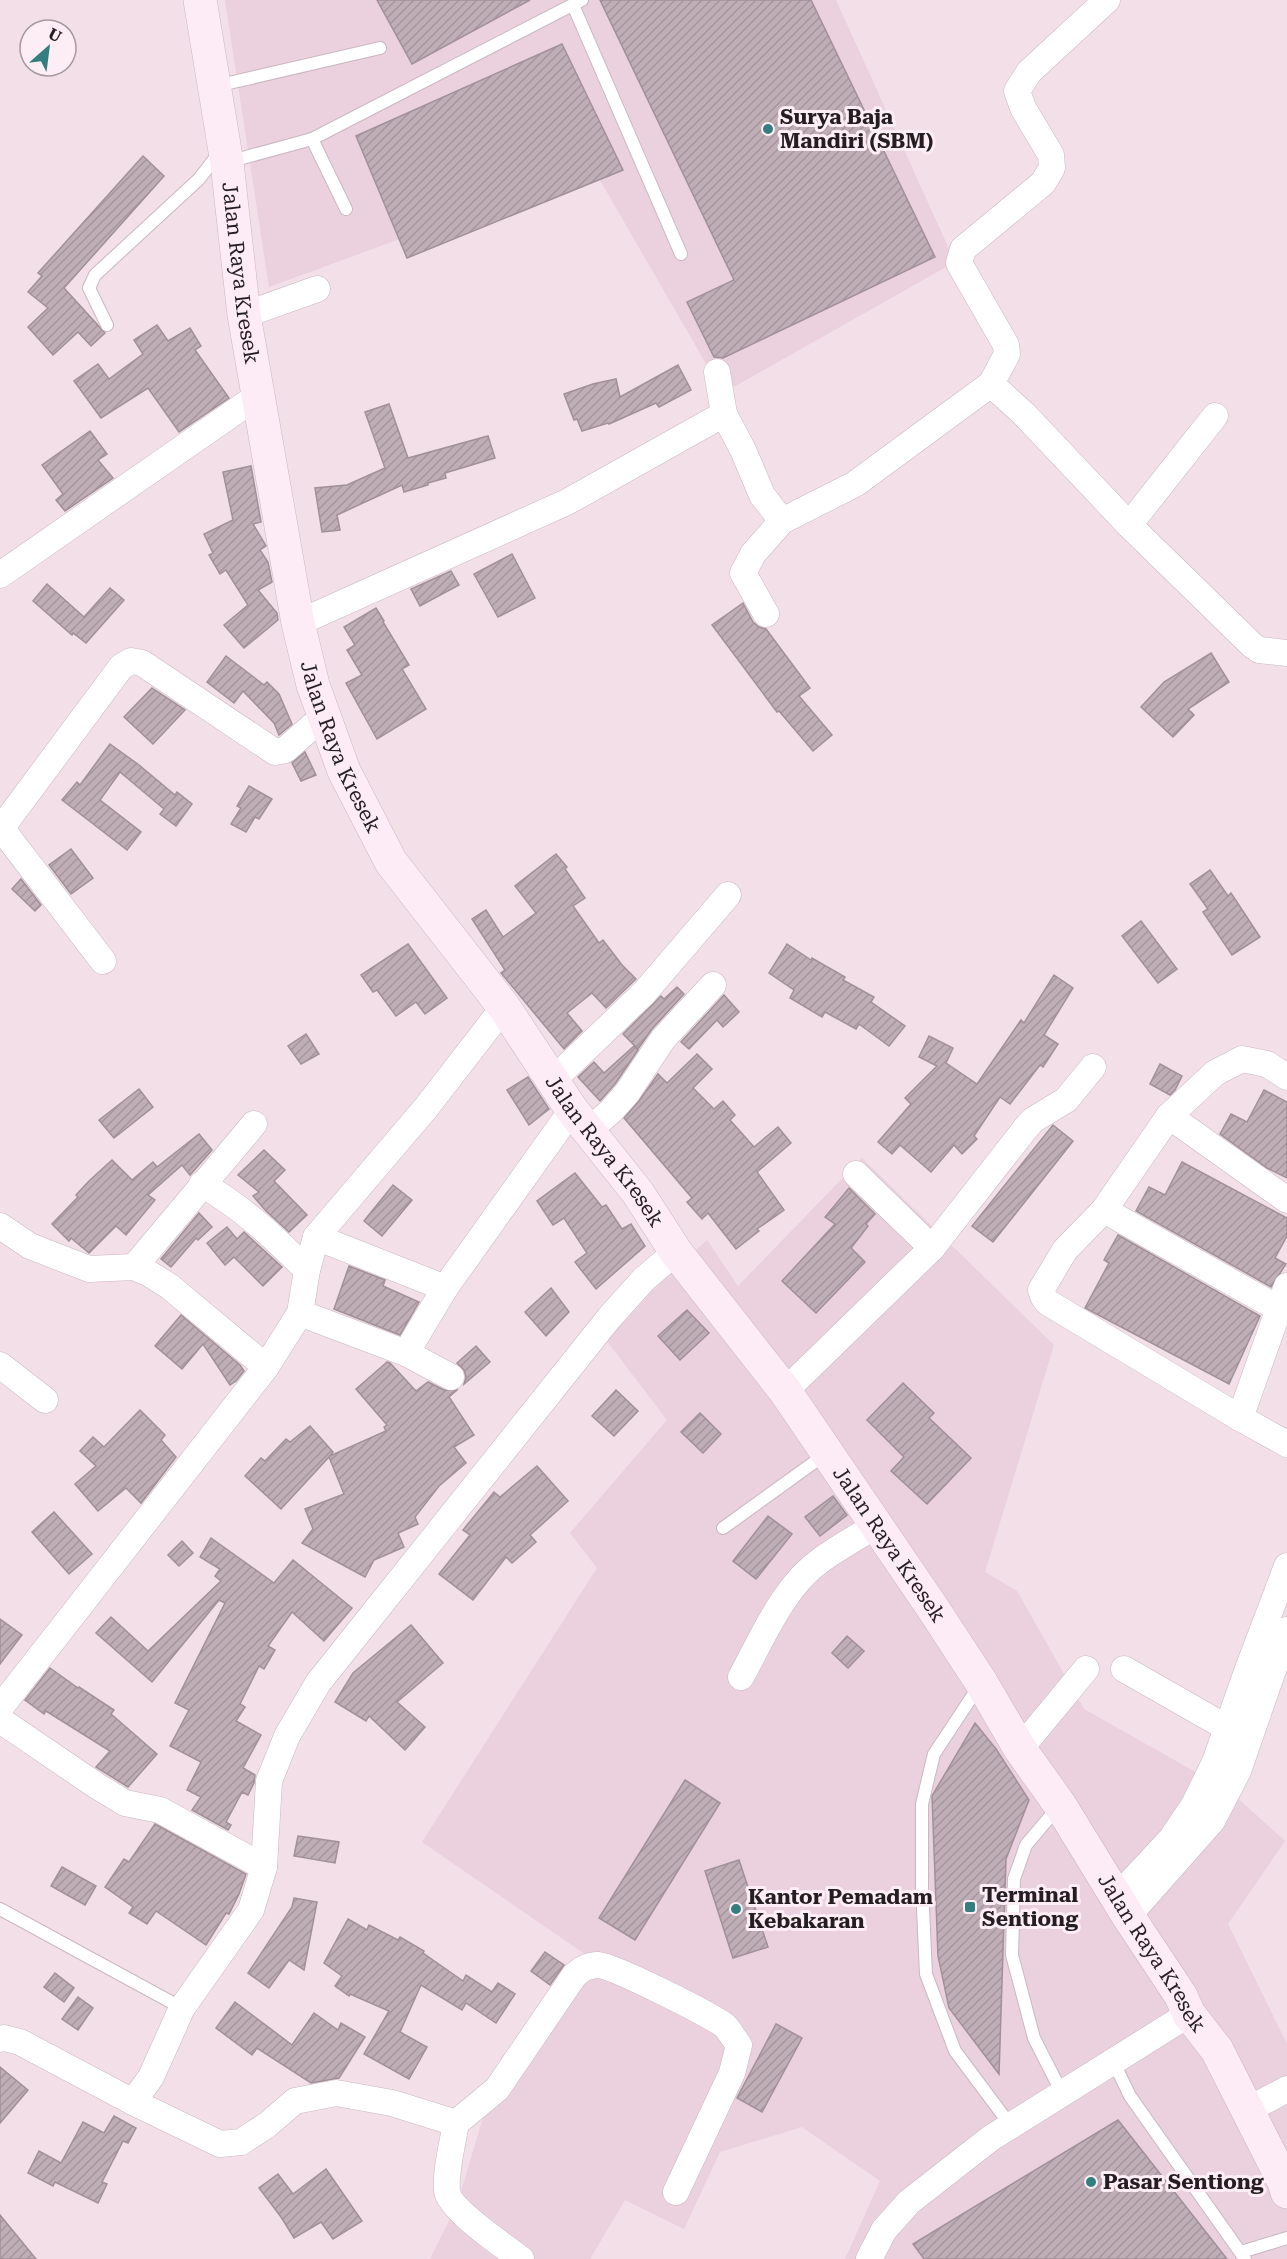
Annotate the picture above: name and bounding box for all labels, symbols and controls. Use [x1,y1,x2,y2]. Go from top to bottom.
north arrow [18,18,78,78]
text: U [45,24,65,46]
place label: Surya Baja Mandiri (SBM) [780,105,933,153]
marker: Surya Baja Mandiri (SBM) [761,122,775,136]
street label: Jalan Raya Kresek [217,181,264,366]
street label: Jalan Raya Kresek [296,659,386,837]
street label: Jalan Raya Kresek [540,1071,669,1231]
street label: Jalan Raya Kresek [828,1462,951,1627]
street label: Jalan Raya Kresek [1093,1869,1211,2037]
place label: Terminal Sentiong [982,1883,1078,1931]
place label: Kantor Pemadam Kebakaran [748,1885,933,1933]
marker: Terminal Sentiong [963,1900,977,1914]
marker: Kantor Pemadam Kebakaran [729,1902,743,1916]
place label: Pasar Sentiong [1103,2170,1264,2194]
marker: Pasar Sentiong [1084,2175,1098,2189]

